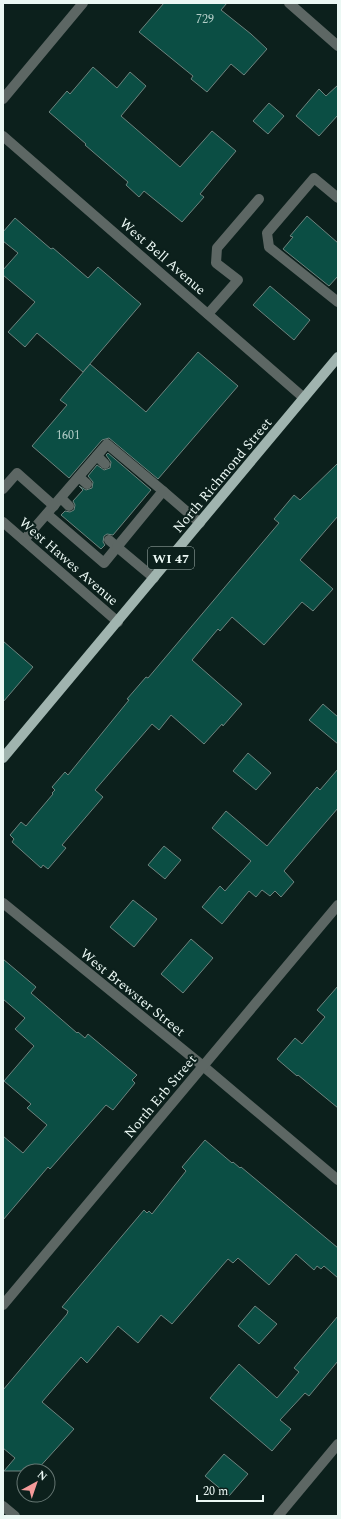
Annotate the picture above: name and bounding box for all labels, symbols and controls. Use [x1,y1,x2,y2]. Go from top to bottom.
house number: 729 [196,10,214,29]
street label: West Bell Avenue [115,213,211,300]
street label: North Richmond Street [168,413,277,538]
house number: 1601 [56,426,80,445]
street label: West Hawes Avenue [14,512,123,611]
road number: WI 47 [148,547,194,569]
street label: West Brewster Street [76,943,190,1042]
street label: North Erb Street [119,1050,202,1143]
north arrow [16,1463,56,1503]
text: N [33,1466,51,1485]
scale bar [197,1477,263,1503]
text: 20 m [203,1482,228,1501]

